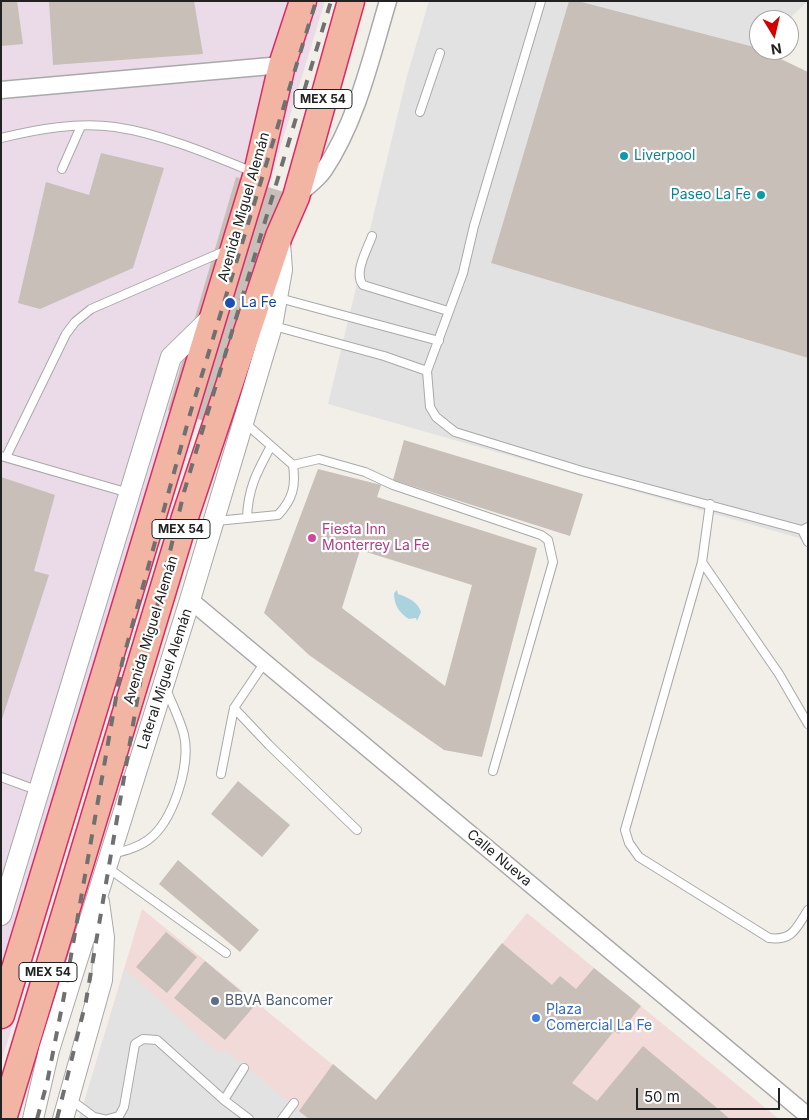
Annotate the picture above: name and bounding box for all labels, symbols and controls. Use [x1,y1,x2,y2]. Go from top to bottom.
north arrow [749,10,799,60]
text: N [770,40,783,59]
road number: MEX 54 [294,90,352,108]
street label: Avenida Miguel Alemán [215,130,273,284]
place label: Liverpool [634,148,695,164]
marker: Liverpool [618,150,630,162]
place label: Paseo La Fe [671,187,751,203]
marker: Paseo La Fe [755,189,767,201]
place label: La Fe [241,295,277,311]
marker: La Fe [223,296,237,310]
road number: MEX 54 [152,520,210,538]
place label: Fiesta Inn Monterrey La Fe [322,522,430,554]
marker: Fiesta Inn Monterrey La Fe [306,532,318,544]
street label: Avenida Miguel Alemán [120,554,182,706]
street label: Lateral Miguel Alemán [134,607,196,751]
street label: Calle Nueva [463,826,535,890]
road number: MEX 54 [19,962,77,982]
place label: BBVA Bancomer [225,993,333,1009]
marker: BBVA Bancomer [209,995,221,1007]
place label: Plaza Comercial La Fe [546,1002,652,1034]
marker: Plaza Comercial La Fe [530,1012,542,1024]
scale bar [639,1078,783,1110]
text: 50 m [644,1087,680,1106]

